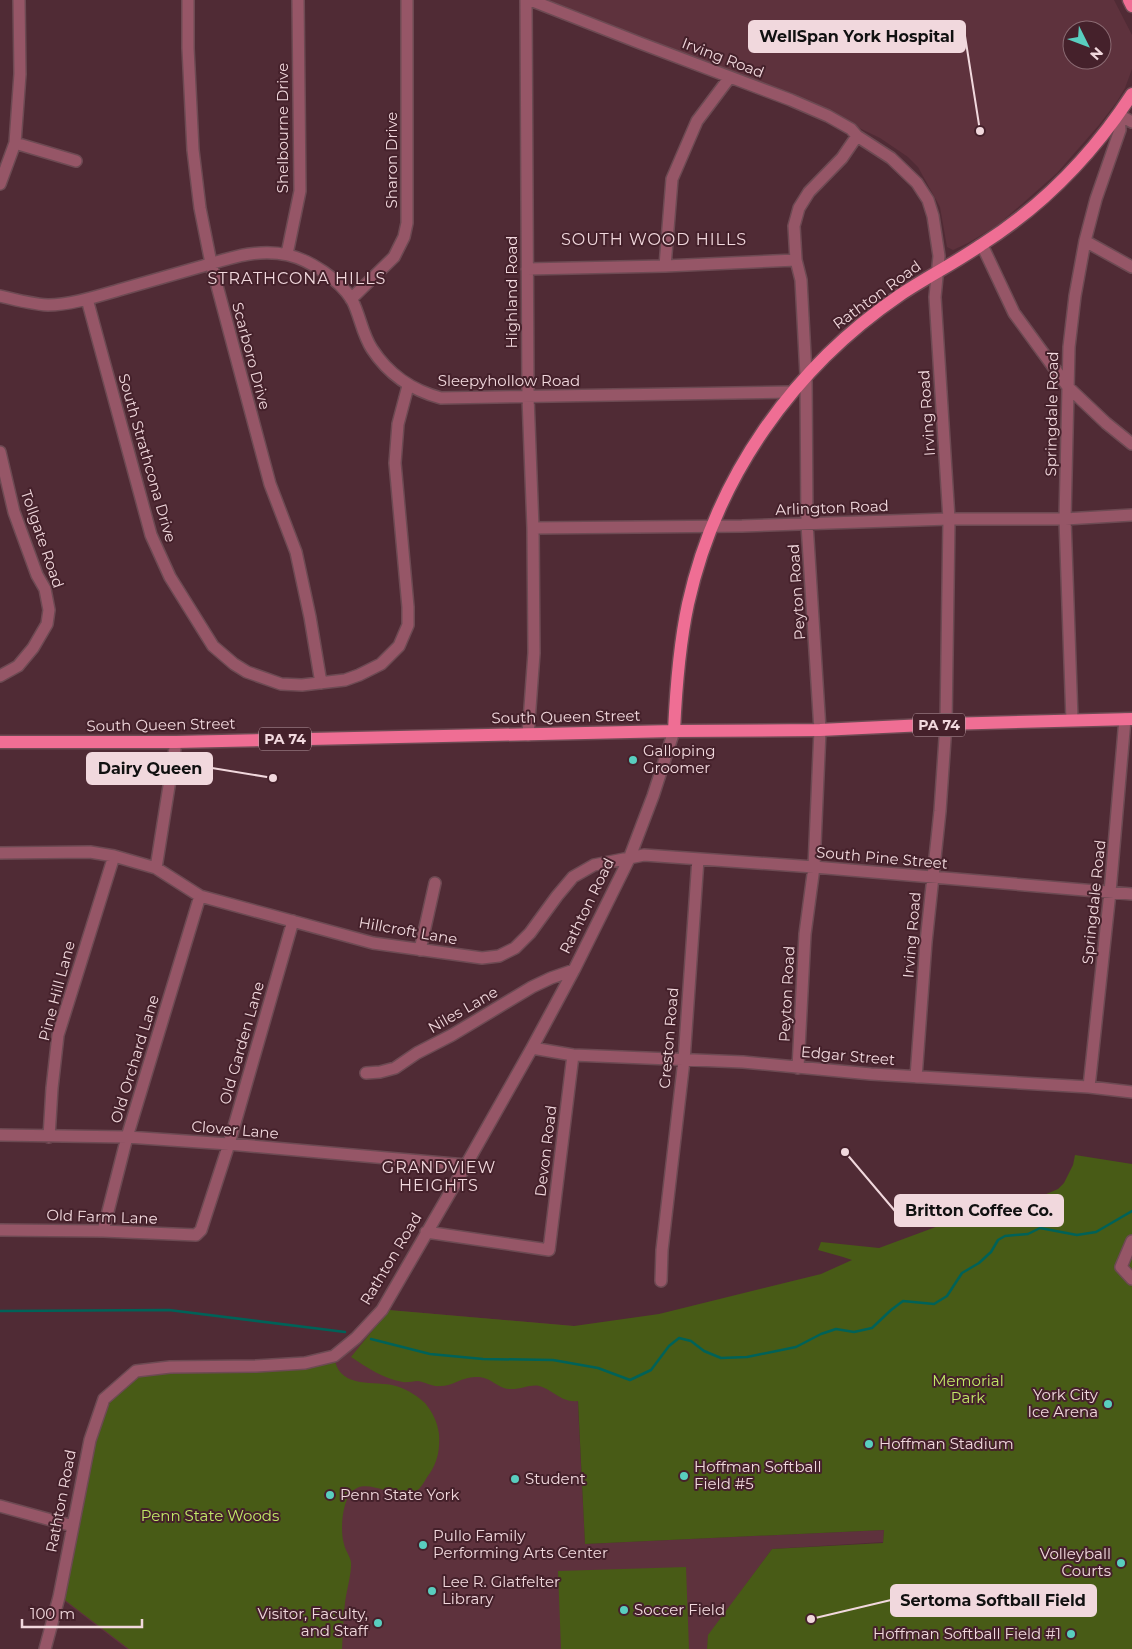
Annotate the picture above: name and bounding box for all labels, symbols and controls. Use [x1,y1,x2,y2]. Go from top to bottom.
north arrow [1062,20,1112,70]
callout: WellSpan York Hospital [749,21,965,52]
text: WellSpan York Hospital [759,27,955,46]
street label: Irving Road [679,33,767,82]
text: N [1086,43,1107,64]
street label: Shelbourne Drive [273,63,292,193]
street label: Sharon Drive [382,112,401,208]
district label: SOUTH WOOD HILLS [561,230,747,249]
street label: Highland Road [502,236,521,349]
street label: Rathton Road [829,256,925,333]
district label: STRATHCONA HILLS [208,269,386,288]
street label: Scarboro Drive [228,300,275,412]
street label: Springdale Road [1041,351,1062,477]
street label: Irving Road [914,369,939,457]
street label: South Strathcona Drive [114,371,181,544]
street label: Sleepyhollow Road [438,371,580,390]
street label: Tollgate Road [17,487,68,590]
street label: Arlington Road [775,496,889,519]
street label: Peyton Road [784,543,809,641]
street label: South Queen Street [491,706,641,727]
street label: South Queen Street [86,714,236,735]
road number: PA 74 [913,714,965,736]
road number: PA 74 [259,728,311,751]
place label: Galloping Groomer [643,741,716,777]
callout: Dairy Queen [87,753,212,784]
marker: Galloping Groomer [627,754,639,766]
text: Dairy Queen [98,759,202,778]
street label: Springdale Road [1078,839,1109,965]
street label: South Pine Street [815,842,949,873]
street label: Rathton Road [555,855,618,957]
street label: Irving Road [898,891,925,979]
street label: Hillcroft Lane [357,912,459,949]
street label: Pine Hill Lane [34,939,79,1043]
street label: Peyton Road [774,945,799,1043]
street label: Old Garden Lane [215,979,268,1107]
street label: Niles Lane [424,982,501,1037]
street label: Creston Road [655,987,682,1089]
street label: Old Orchard Lane [106,992,163,1125]
street label: Edgar Street [800,1042,896,1069]
street label: Devon Road [530,1104,561,1198]
street label: Clover Lane [191,1116,280,1143]
district label: GRANDVIEW HEIGHTS [382,1158,496,1195]
callout: Britton Coffee Co. [895,1195,1063,1226]
text: Britton Coffee Co. [905,1201,1053,1220]
street label: Old Farm Lane [46,1205,158,1228]
street label: Rathton Road [356,1209,426,1308]
park label: Memorial Park [932,1371,1004,1407]
place label: York City Ice Arena [1028,1385,1099,1421]
marker: York City Ice Arena [1102,1398,1114,1410]
place label: Hoffman Stadium [879,1434,1014,1453]
marker: Hoffman Stadium [863,1438,875,1450]
street label: Rathton Road [41,1448,80,1554]
place label: Hoffman Softball Field #5 [694,1457,821,1493]
place label: Student [525,1469,586,1488]
marker: Hoffman Softball Field #5 [678,1470,690,1482]
marker: Student [509,1473,521,1485]
place label: Penn State York [340,1485,459,1504]
marker: Penn State York [324,1489,336,1501]
park label: Penn State Woods [141,1506,279,1525]
place label: Pullo Family Performing Arts Center [433,1526,608,1562]
marker: Pullo Family Performing Arts Center [417,1539,429,1551]
place label: Volleyball Courts [1040,1544,1111,1580]
marker: Volleyball Courts [1115,1557,1127,1569]
place label: Lee R. Glatfelter Library [442,1572,560,1608]
marker: Lee R. Glatfelter Library [426,1585,438,1597]
callout: Sertoma Softball Field [891,1585,1096,1616]
text: Sertoma Softball Field [900,1591,1086,1610]
scale bar [22,1596,142,1628]
place label: Soccer Field [634,1600,725,1619]
text: 100 m [30,1604,75,1623]
place label: Visitor, Faculty, and Staff [258,1604,369,1640]
marker: Soccer Field [618,1604,630,1616]
marker: Visitor, Faculty, and Staff [372,1617,384,1629]
place label: Hoffman Softball Field #1 [873,1624,1061,1643]
marker: Hoffman Softball Field #1 [1065,1628,1077,1640]

